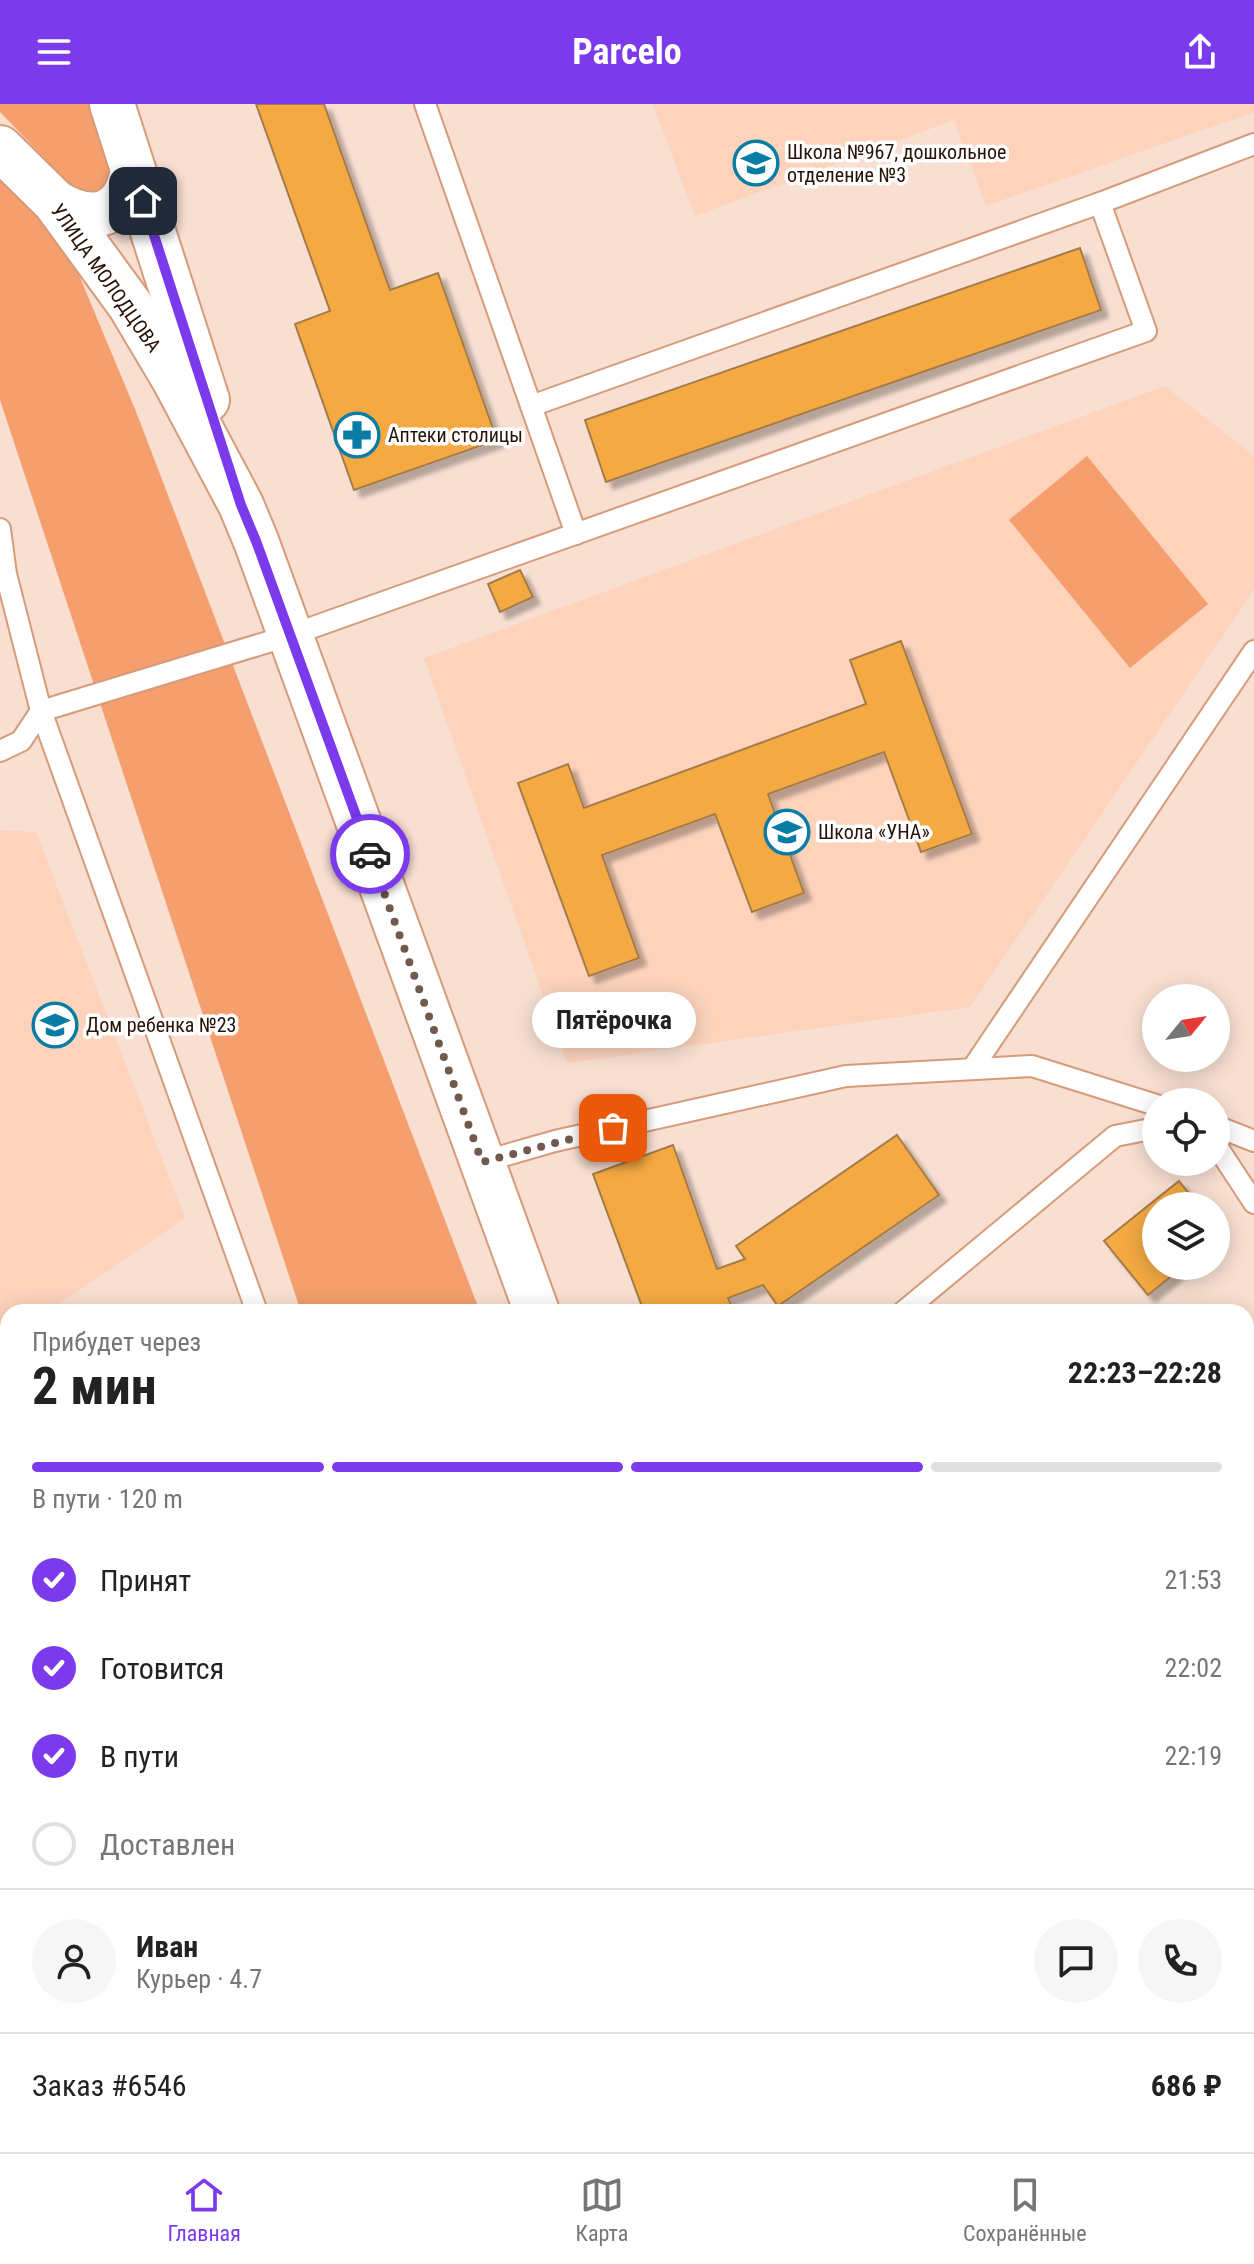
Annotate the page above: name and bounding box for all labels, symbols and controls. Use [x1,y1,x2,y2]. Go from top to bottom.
icon: menu [32,30,76,74]
icon: share [1178,30,1222,74]
text: Parcelo [572,31,682,73]
school or university icon: Школа №967, дошкольное отделение №3 [732,139,780,187]
place label: Школа №967, дошкольное отделение №3 [787,140,1006,187]
pin [109,167,177,235]
icon: home [121,179,165,223]
street label: УЛИЦА МОЛОДЦОВА [46,199,166,357]
pharmacy icon: Аптеки столицы [333,411,381,459]
place label: Аптеки столицы [388,423,523,447]
school or university icon: Школа «УНА» [763,808,811,856]
courier [330,814,410,894]
place label: Школа «УНА» [818,820,930,844]
icon: car [348,832,392,876]
north arrow [1142,984,1230,1072]
map controls [1142,984,1230,1280]
callout: Пятёрочка [531,992,695,1048]
school or university icon: Дом ребенка №23 [31,1001,79,1049]
text: Пятёрочка [556,1005,672,1035]
place label: Дом ребенка №23 [86,1013,237,1037]
button: locate [1142,1088,1230,1176]
pin [579,1094,647,1162]
icon: bag [591,1106,635,1150]
button: layers [1142,1192,1230,1280]
text: Прибудет через [32,1327,201,1357]
text: 22:23–22:28 [1068,1355,1222,1390]
text: 2 мин [32,1356,157,1417]
text: В пути · 120 m [32,1484,183,1514]
icon: check [32,1558,76,1602]
text: Принят [100,1563,191,1598]
text: 21:53 [1165,1565,1222,1595]
icon: check [32,1646,76,1690]
text: Готовится [100,1651,224,1686]
text: 22:02 [1165,1653,1222,1683]
icon: check [32,1734,76,1778]
text: В пути [100,1739,179,1774]
text: 22:19 [1165,1741,1222,1771]
text: Доставлен [100,1827,235,1862]
button: person [32,1919,116,2003]
button: chat [1034,1919,1118,2003]
button: phone [1138,1919,1222,2003]
text: Иван [136,1929,198,1964]
text: Курьер · 4.7 [136,1964,262,1994]
text: Заказ #6546 [32,2068,187,2103]
text: 686 ₽ [1151,2068,1222,2103]
tab: Главная [167,2173,241,2246]
tab: Карта [576,2173,628,2246]
tab: Сохранённые [963,2173,1087,2246]

